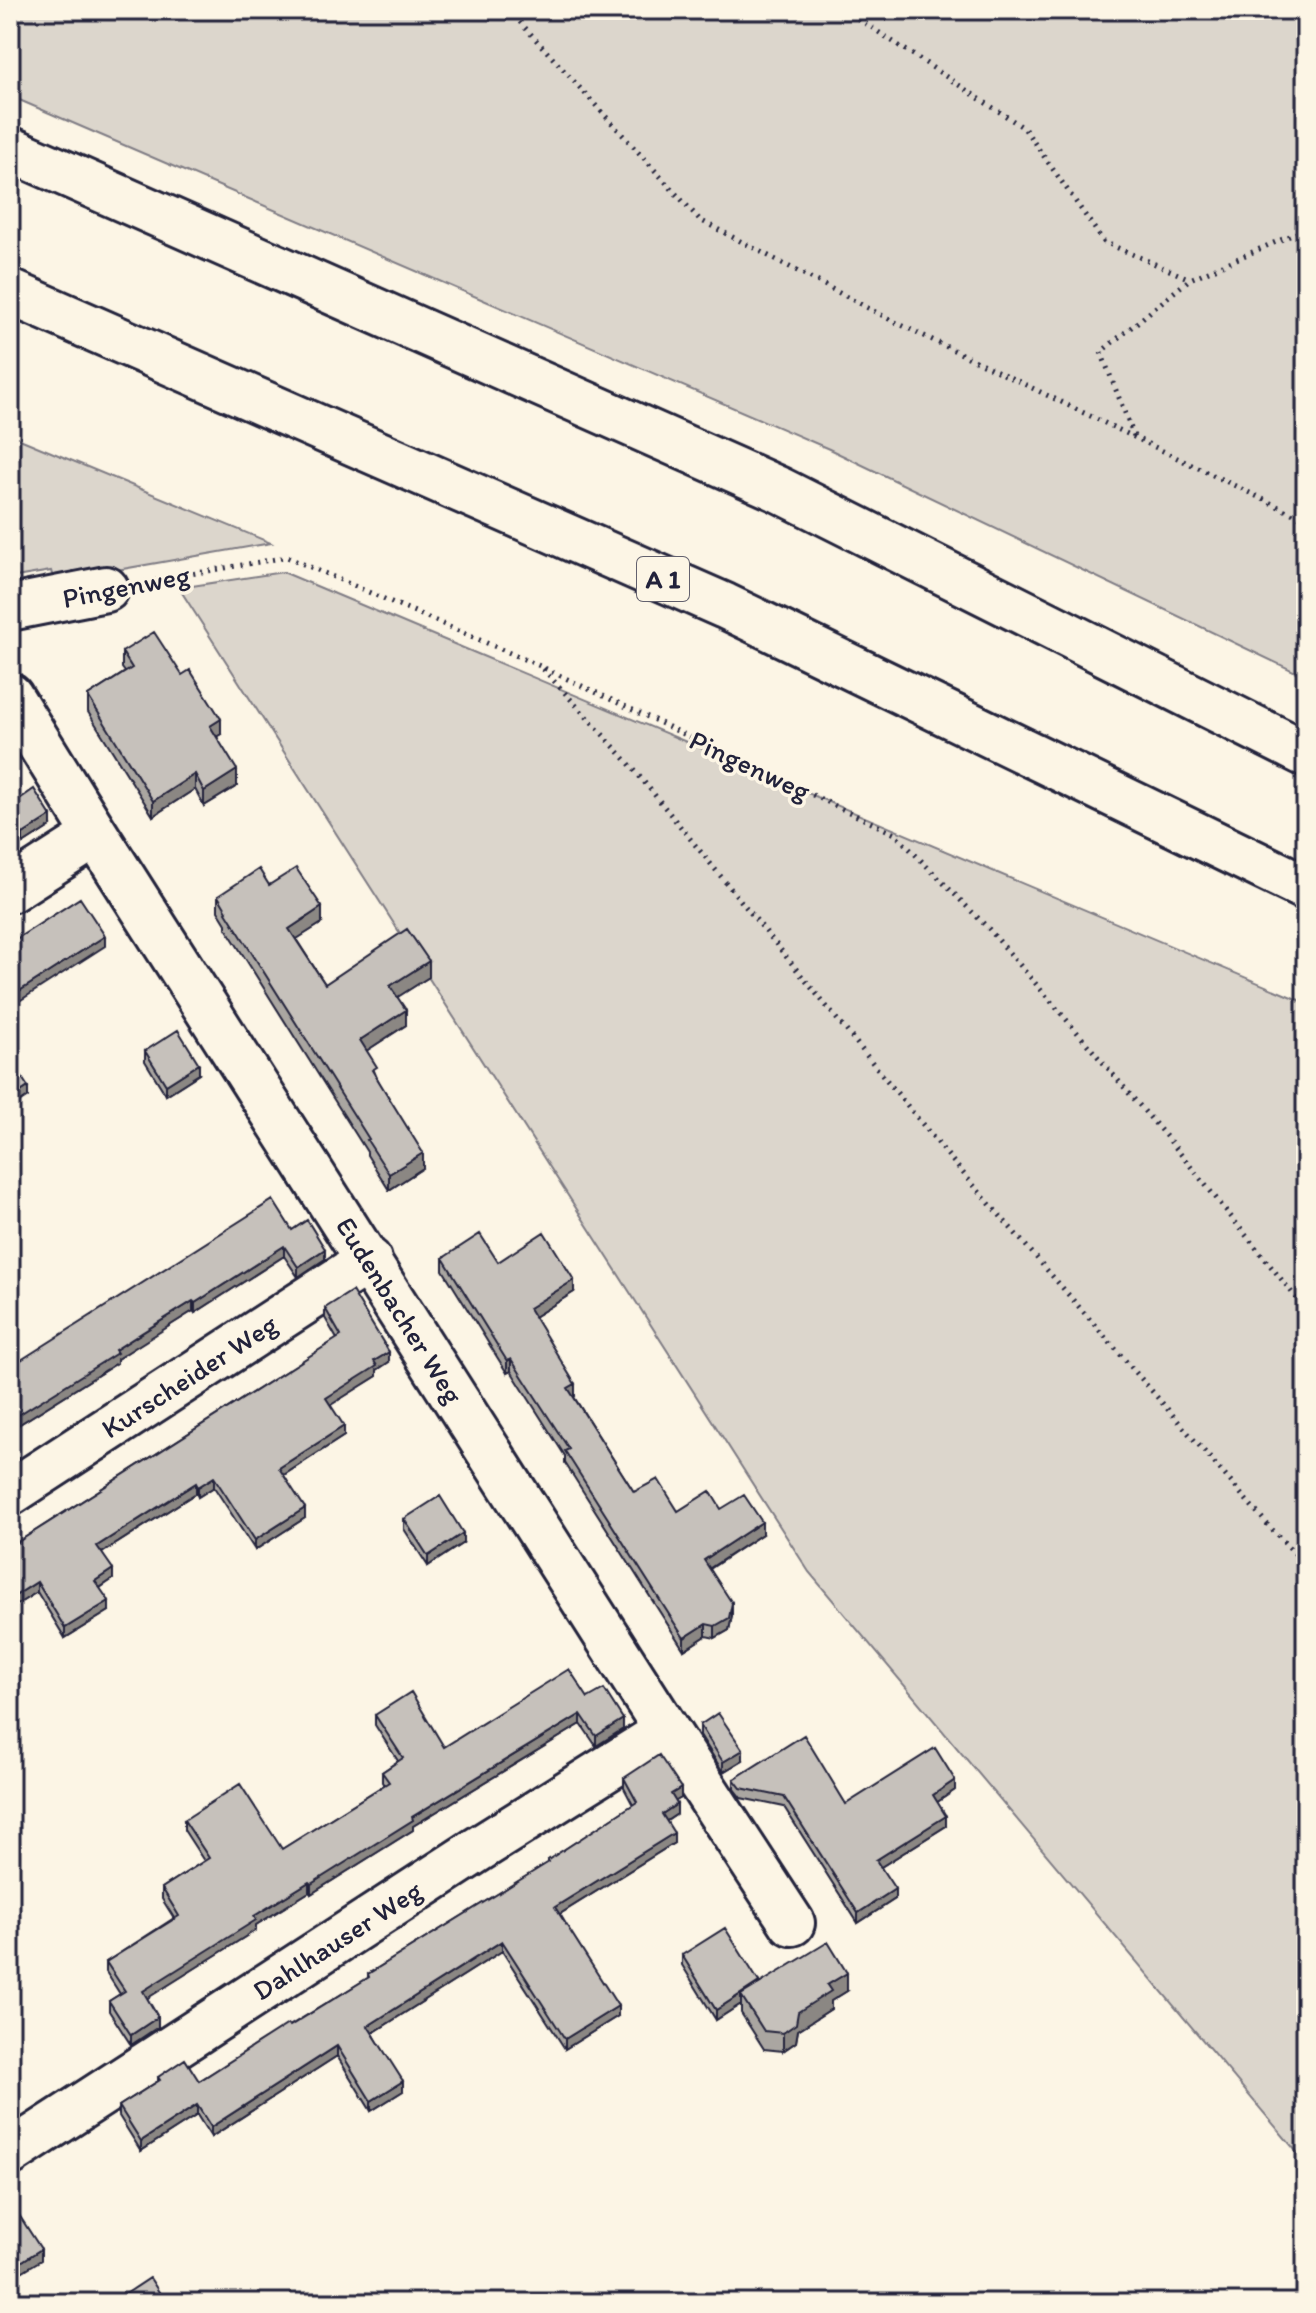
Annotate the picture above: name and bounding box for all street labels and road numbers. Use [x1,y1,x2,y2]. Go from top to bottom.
street label: Pingenweg [59,557,193,615]
road number: A 1 [637,557,689,601]
street label: Pingenweg [684,722,816,808]
street label: Eudenbacher Weg [329,1210,471,1410]
street label: Kurscheider Weg [95,1306,284,1445]
street label: Dahlhauser Weg [246,1872,428,2007]

